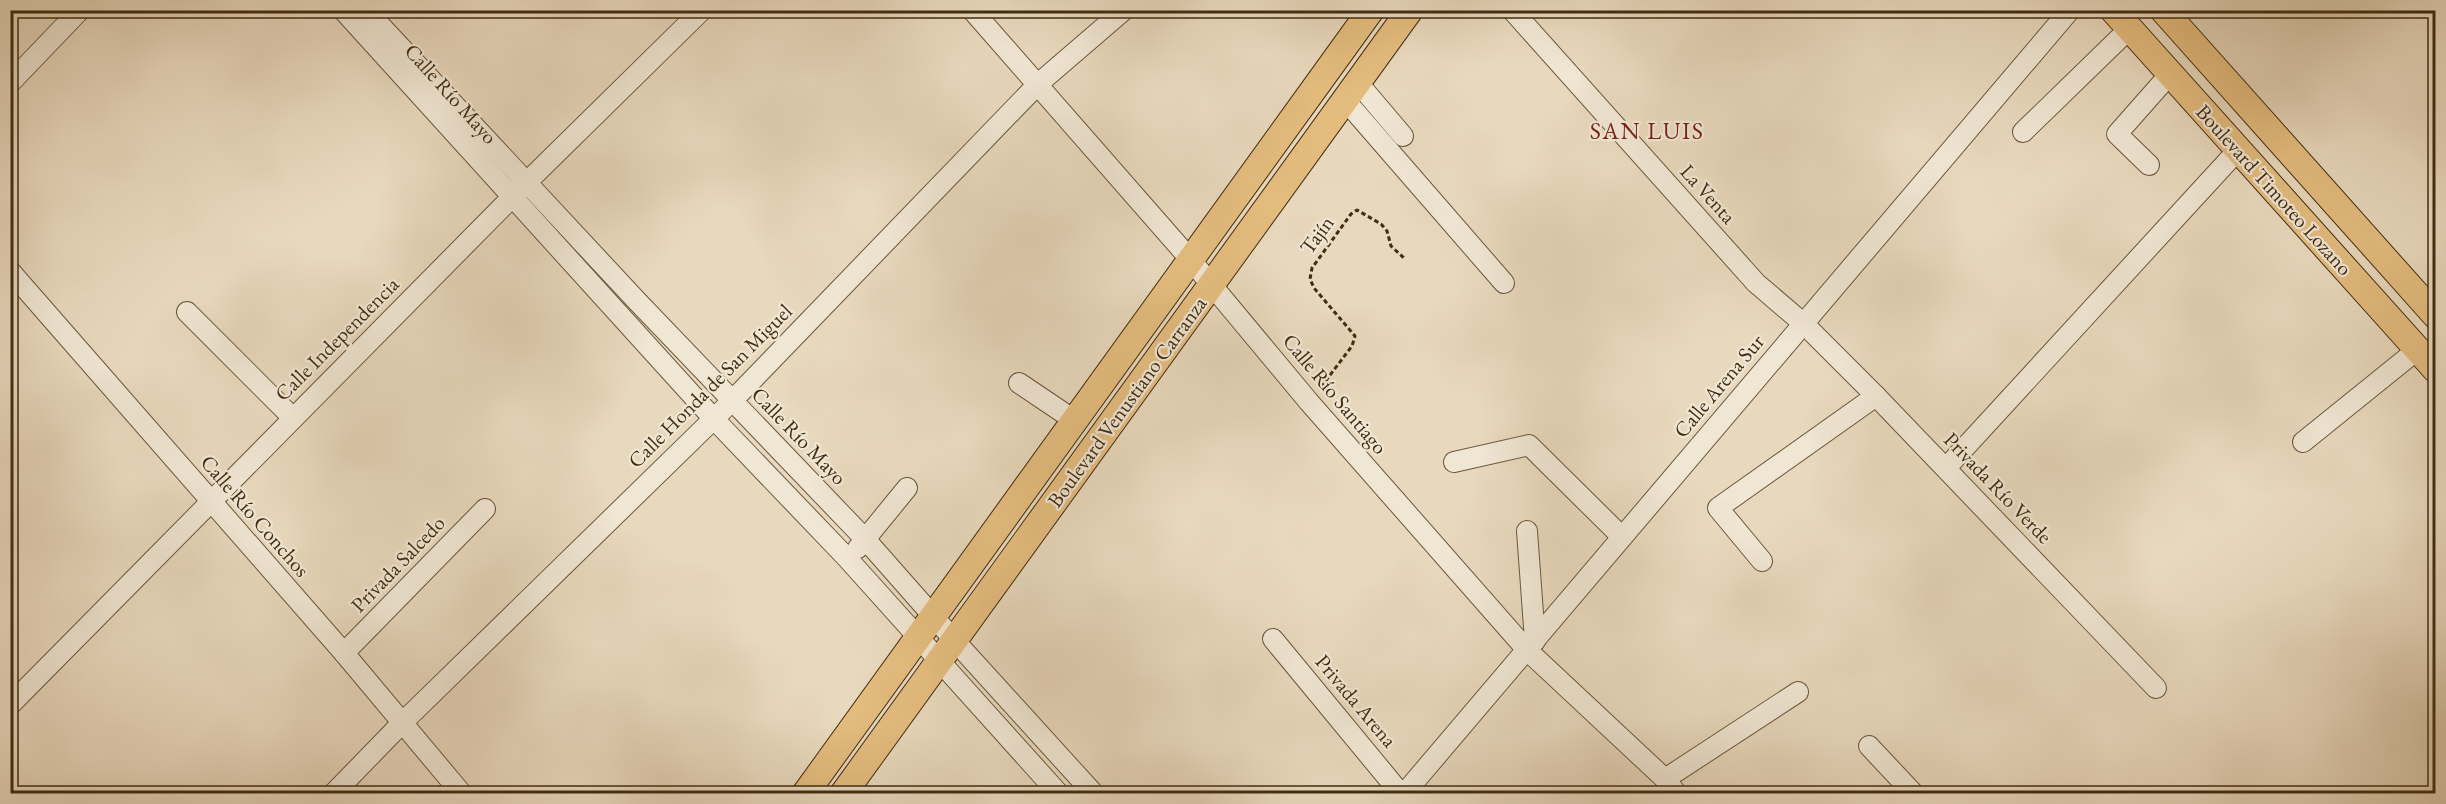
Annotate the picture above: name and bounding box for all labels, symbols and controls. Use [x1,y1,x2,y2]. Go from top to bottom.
street label: Calle Río Mayo [399,38,504,150]
street label: Boulevard Timoteo Lozano [2190,98,2358,281]
district label: SAN LUIS [1590,115,1704,146]
street label: La Venta [1675,158,1743,230]
street label: Tajín [1294,210,1340,259]
street label: Calle Independencia [269,270,405,407]
street label: Boulevard Venustiano Carranza [1041,290,1213,512]
street label: Calle Honda de San Miguel [622,298,797,473]
street label: Calle Río Santiago [1277,328,1394,460]
street label: Calle Arena Sur [1667,328,1770,443]
street label: Calle Río Mayo [746,381,853,490]
street label: Privada Río Verde [1938,426,2058,549]
street label: Calle Río Conchos [195,449,316,583]
street label: Privada Salcedo [345,509,451,618]
street label: Privada Arena [1310,649,1404,753]

